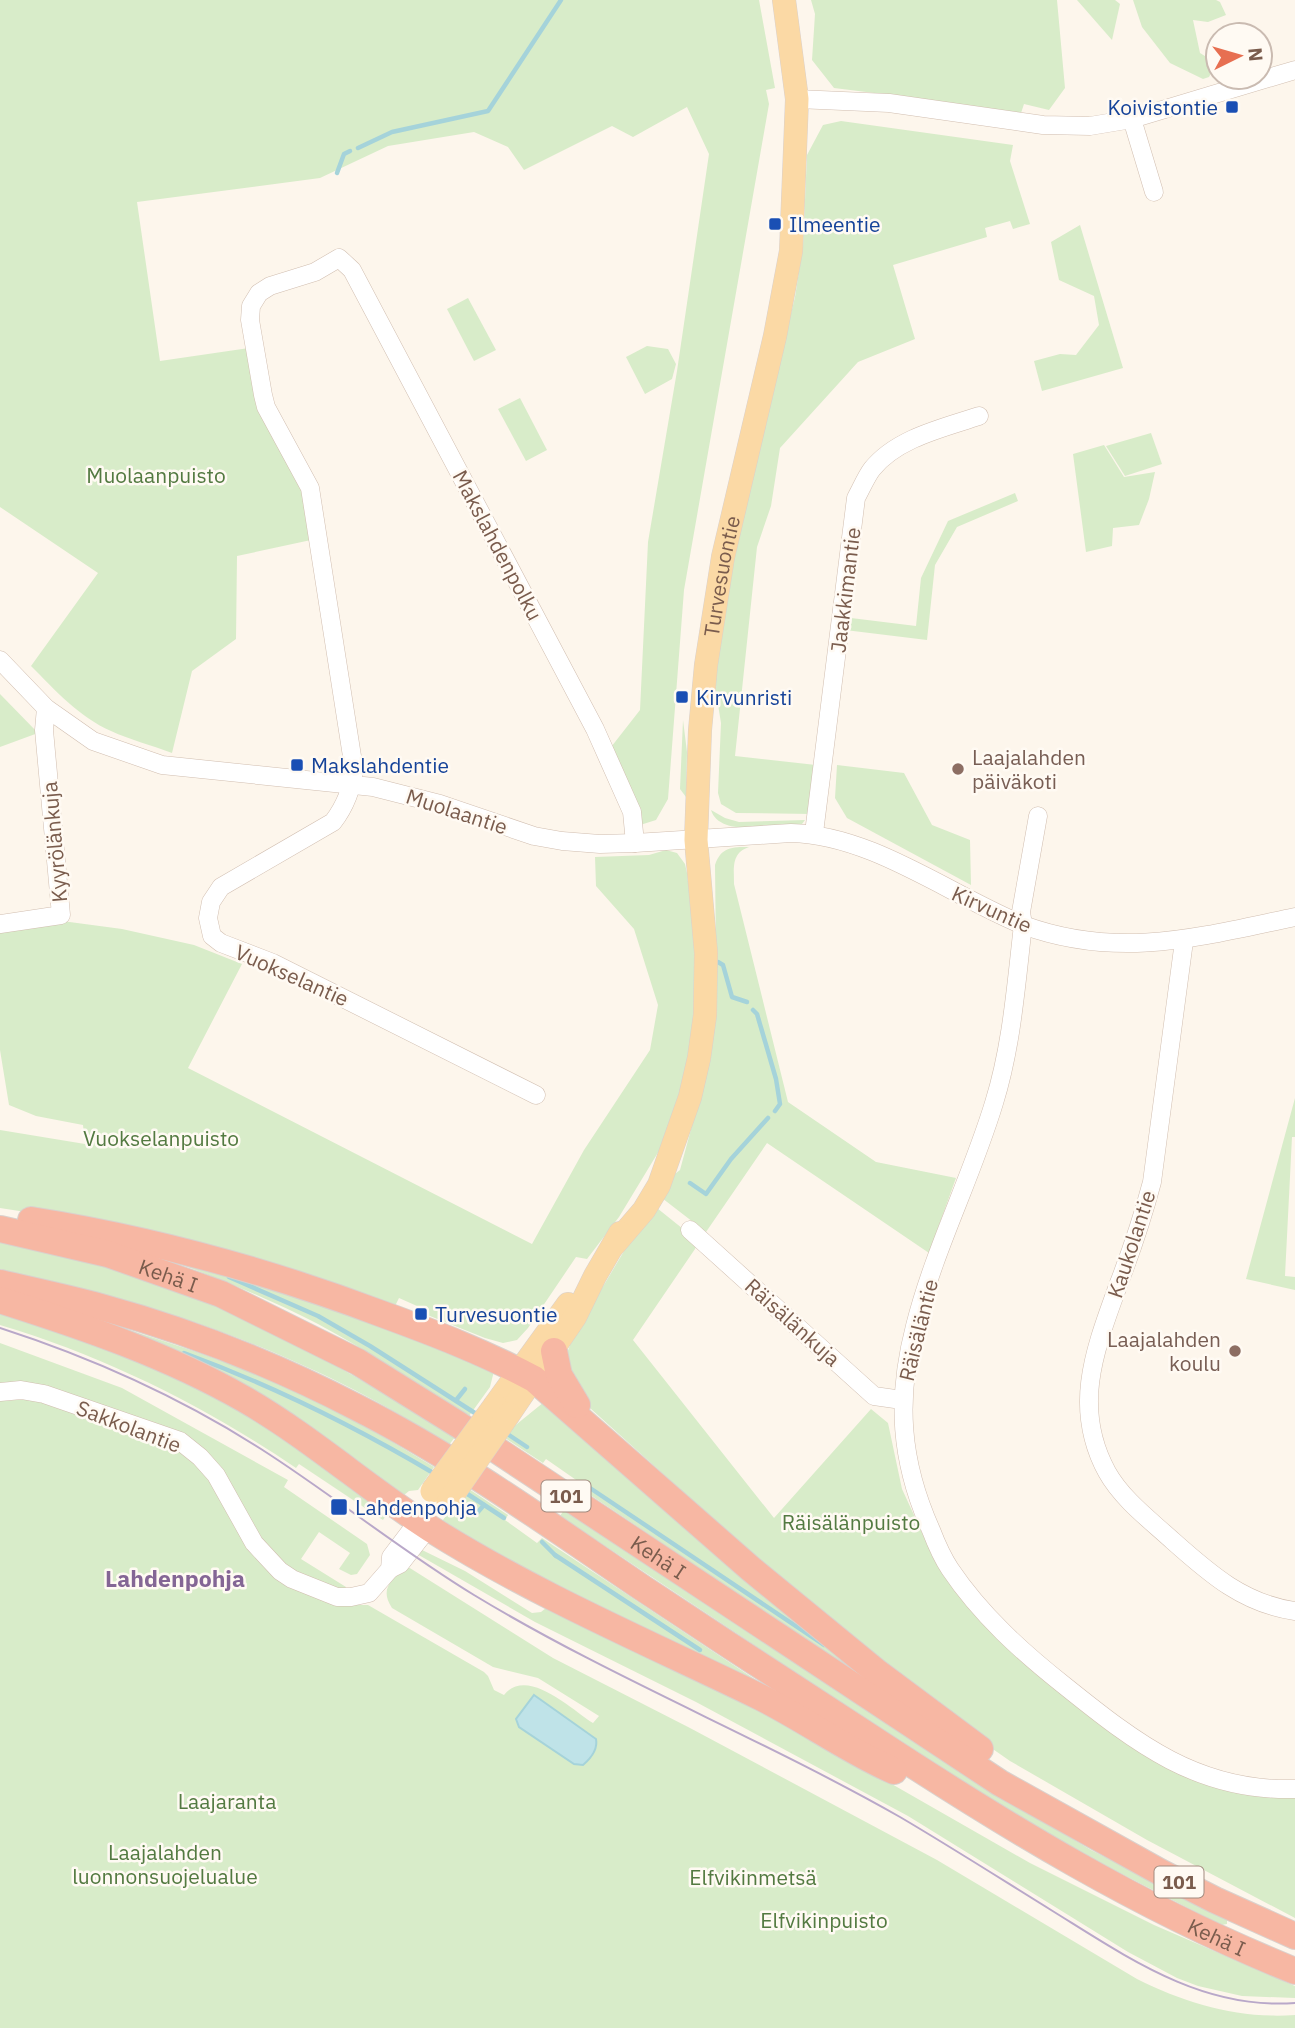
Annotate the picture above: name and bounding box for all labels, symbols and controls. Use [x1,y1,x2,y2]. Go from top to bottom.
north arrow [1204,21,1274,91]
text: N [1243,47,1268,62]
place label: Koivistontie [1107,93,1218,121]
marker: Koivistontie [1224,99,1240,115]
place label: Ilmeentie [789,210,881,238]
marker: Ilmeentie [767,216,783,232]
park label: Muolaanpuisto [86,461,226,489]
street label: Makslahdenpolku [447,465,549,625]
street label: Turvesuontie [697,513,746,639]
street label: Jaakkimantie [823,526,867,654]
place label: Kirvunristi [696,683,792,711]
marker: Kirvunristi [674,689,690,705]
place label: Laajalahden päiväkoti [972,743,1086,795]
place label: Makslahdentie [311,751,449,779]
marker: Makslahdentie [289,757,305,773]
marker: Laajalahden päiväkoti [950,761,966,777]
street label: Kyyrölänkuja [35,780,73,904]
street label: Muolaantie [403,781,511,841]
street label: Kirvuntie [948,879,1036,939]
street label: Vuokselantie [231,937,353,1013]
park label: Vuokselanpuisto [83,1124,239,1152]
street label: Kaukolantie [1100,1187,1162,1301]
street label: Kehä I [135,1252,202,1299]
street label: Räisälänkuja [739,1272,847,1372]
street label: Räisäläntie [892,1276,944,1384]
place label: Turvesuontie [435,1300,558,1328]
marker: Turvesuontie [413,1306,429,1322]
place label: Laajalahden koulu [1107,1325,1221,1377]
marker: Laajalahden koulu [1227,1343,1243,1359]
street label: Sakkolantie [73,1393,185,1459]
road number: 101 [542,1480,590,1512]
place label: Lahdenpohja [355,1493,477,1521]
marker: Lahdenpohja [329,1497,349,1517]
park label: Räisälänpuisto [782,1508,920,1536]
street label: Kehä I [625,1529,692,1586]
district label: Lahdenpohja [105,1563,245,1593]
park label: Laajaranta [178,1787,276,1815]
park label: Laajalahden luonnonsuojelualue [72,1838,258,1890]
park label: Elfvikinmetsä [689,1863,817,1891]
road number: 101 [1154,1866,1204,1898]
park label: Elfvikinpuisto [760,1906,888,1934]
street label: Kehä I [1183,1911,1250,1962]

